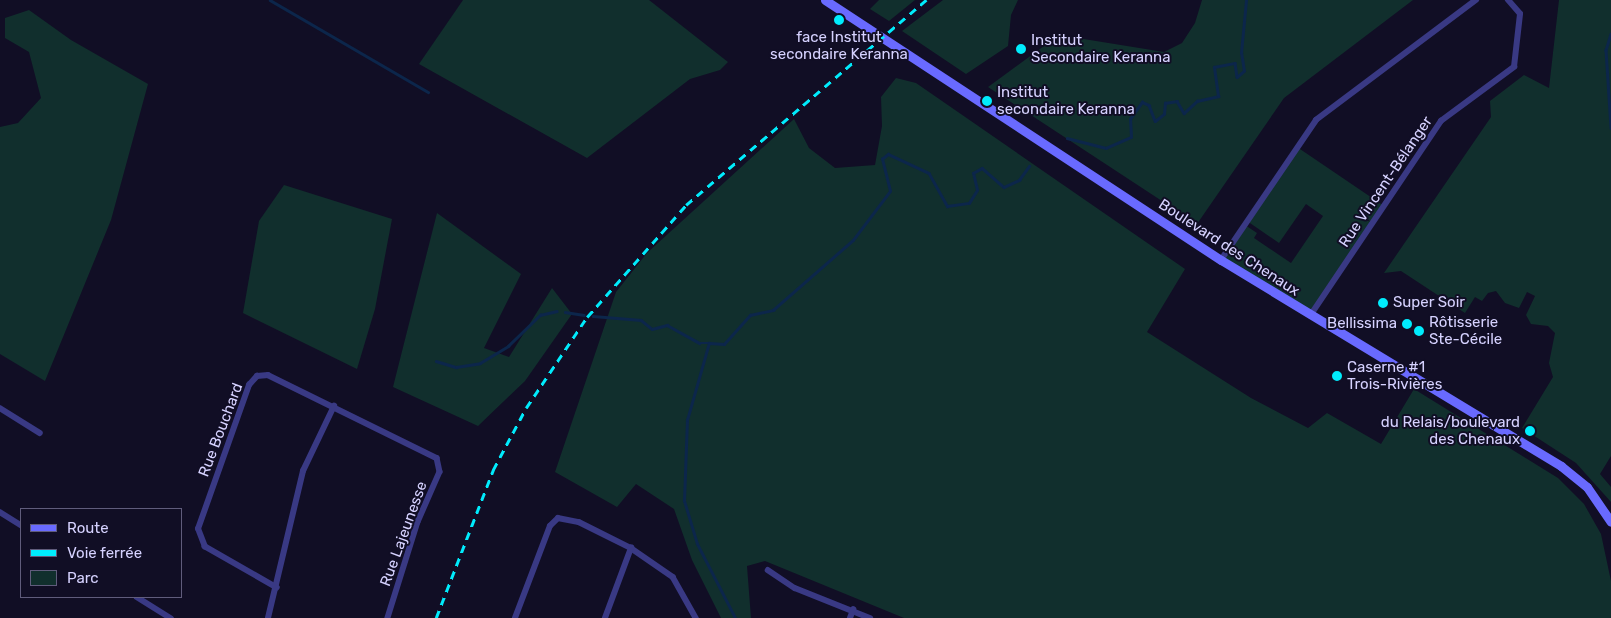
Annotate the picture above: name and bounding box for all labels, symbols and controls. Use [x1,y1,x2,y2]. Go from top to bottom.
marker: face Institut secondaire Keranna [833,14,845,26]
place label: face Institut secondaire Keranna [770,28,908,63]
place label: Institut Secondaire Keranna [1031,31,1170,66]
marker: Institut Secondaire Keranna [1015,43,1027,55]
place label: Institut secondaire Keranna [997,83,1135,118]
marker: Institut secondaire Keranna [981,95,993,107]
street label: Rue Vincent-Bélanger [1335,113,1437,251]
street label: Boulevard des Chenaux [1155,196,1303,300]
place label: Super Soir [1393,294,1465,312]
marker: Super Soir [1377,297,1389,309]
place label: Rôtisserie Ste-Cécile [1429,313,1502,348]
place label: Bellissima [1327,315,1397,333]
marker: Bellissima [1401,318,1413,330]
marker: Rôtisserie Ste-Cécile [1413,325,1425,337]
place label: Caserne #1 Trois-Rivières [1347,358,1442,393]
marker: Caserne #1 Trois-Rivières [1331,370,1343,382]
street label: Rue Bouchard [195,381,247,479]
place label: du Relais/boulevard des Chenaux [1381,413,1520,448]
marker: du Relais/boulevard des Chenaux [1524,425,1536,437]
street label: Rue Lajeunesse [377,479,431,589]
legend [20,508,182,598]
text: Route [67,519,109,537]
text: Voie ferrée [67,544,142,562]
text: Parc [67,569,99,587]

